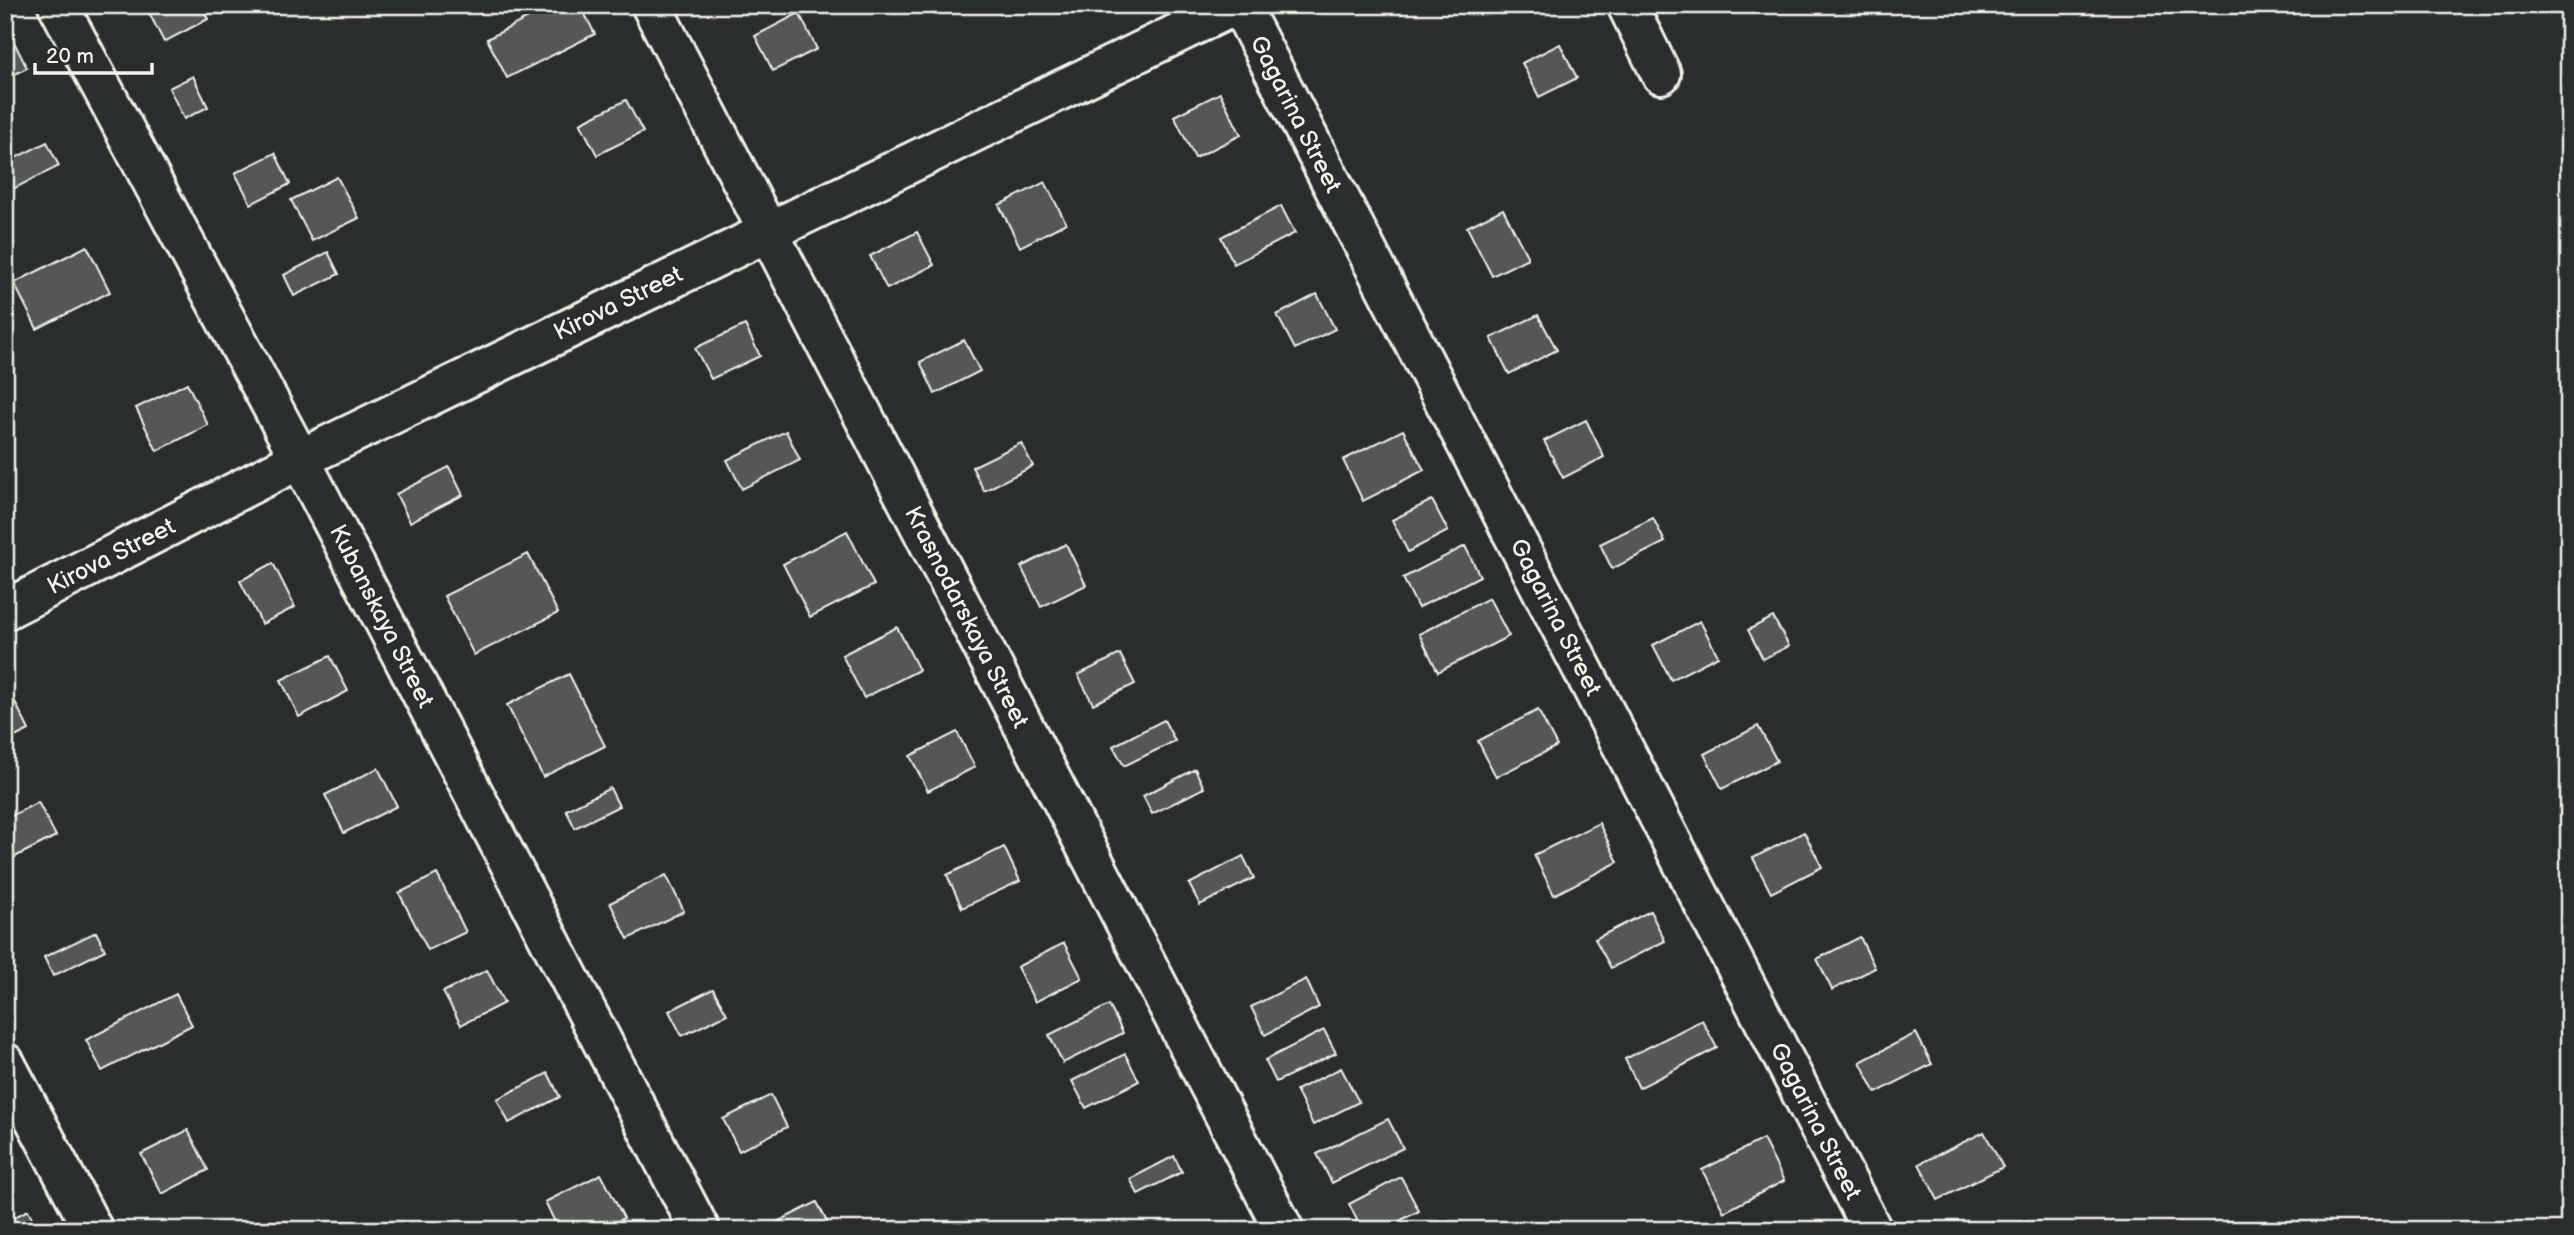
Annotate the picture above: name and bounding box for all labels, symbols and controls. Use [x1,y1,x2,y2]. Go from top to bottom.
street label: Gagarina Street [1244,31,1348,198]
scale bar [35,32,152,76]
text: 20 m [46,44,94,69]
street label: Kirova Street [549,260,688,347]
street label: Krasnodarskaya Street [898,502,1035,733]
street label: Kirova Street [42,512,181,601]
street label: Kubanskaya Street [323,520,440,713]
street label: Gagarina Street [1504,534,1608,701]
street label: Gagarina Street [1764,1038,1868,1205]

